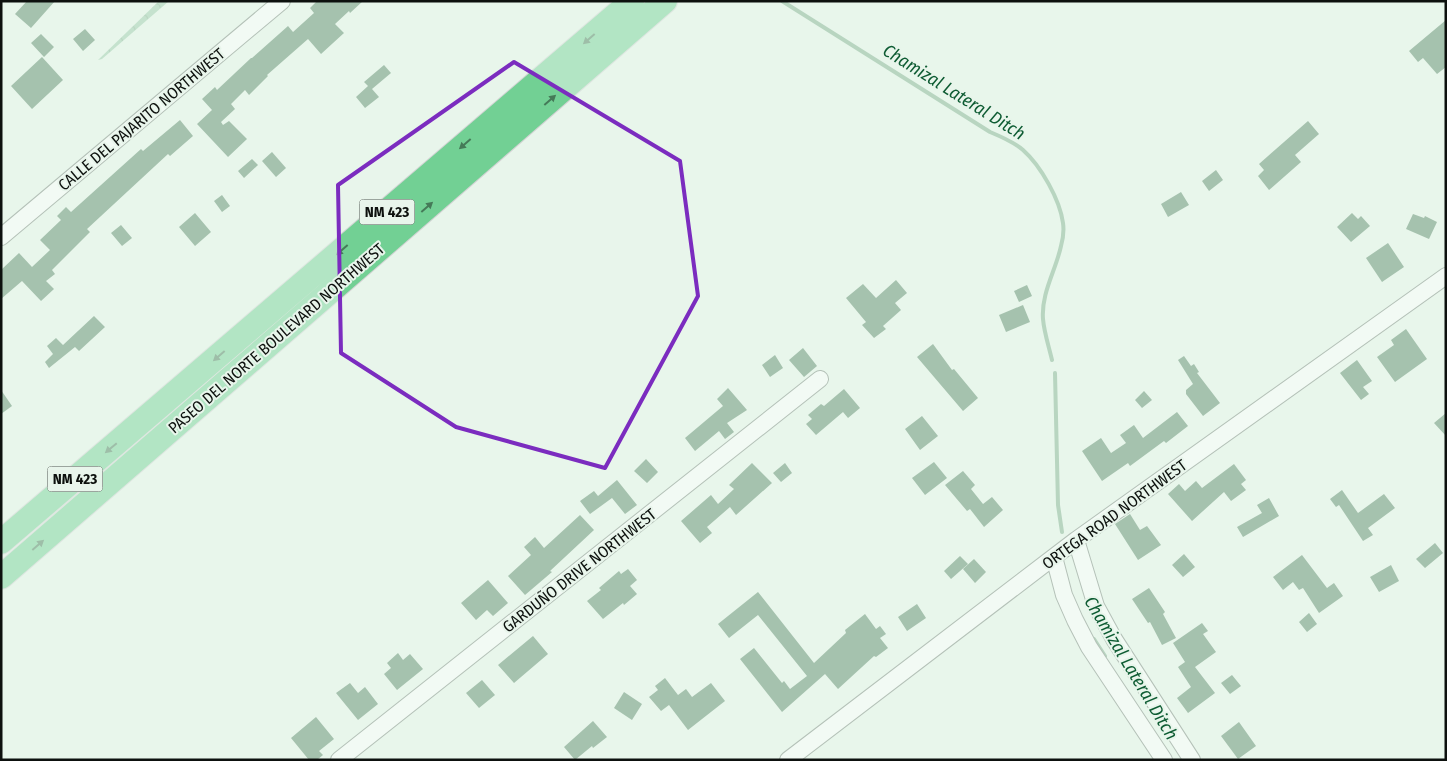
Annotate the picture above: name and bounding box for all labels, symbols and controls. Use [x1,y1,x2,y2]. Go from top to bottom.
one-way arrow [582,33,595,44]
water label: Chamizal Lateral Ditch [879,39,1029,145]
street label: CALLE DEL PAJARITO NORTHWEST [54,44,229,195]
one-way arrow [543,95,556,106]
one-way arrow [459,139,472,150]
road number: NM 423 [360,200,414,224]
one-way arrow [420,201,433,212]
street label: PASEO DEL NORTE BOULEVARD NORTHWEST [164,239,389,437]
one-way arrow [336,245,349,256]
one-way arrow [213,350,225,361]
one-way arrow [105,443,118,454]
street label: ORTEGA ROAD NORTHWEST [1038,455,1191,573]
road number: NM 423 [48,466,102,492]
street label: GARDUÑO DRIVE NORTHWEST [499,504,660,636]
one-way arrow [31,539,44,550]
water label: Chamizal Lateral Ditch [1079,592,1183,744]

